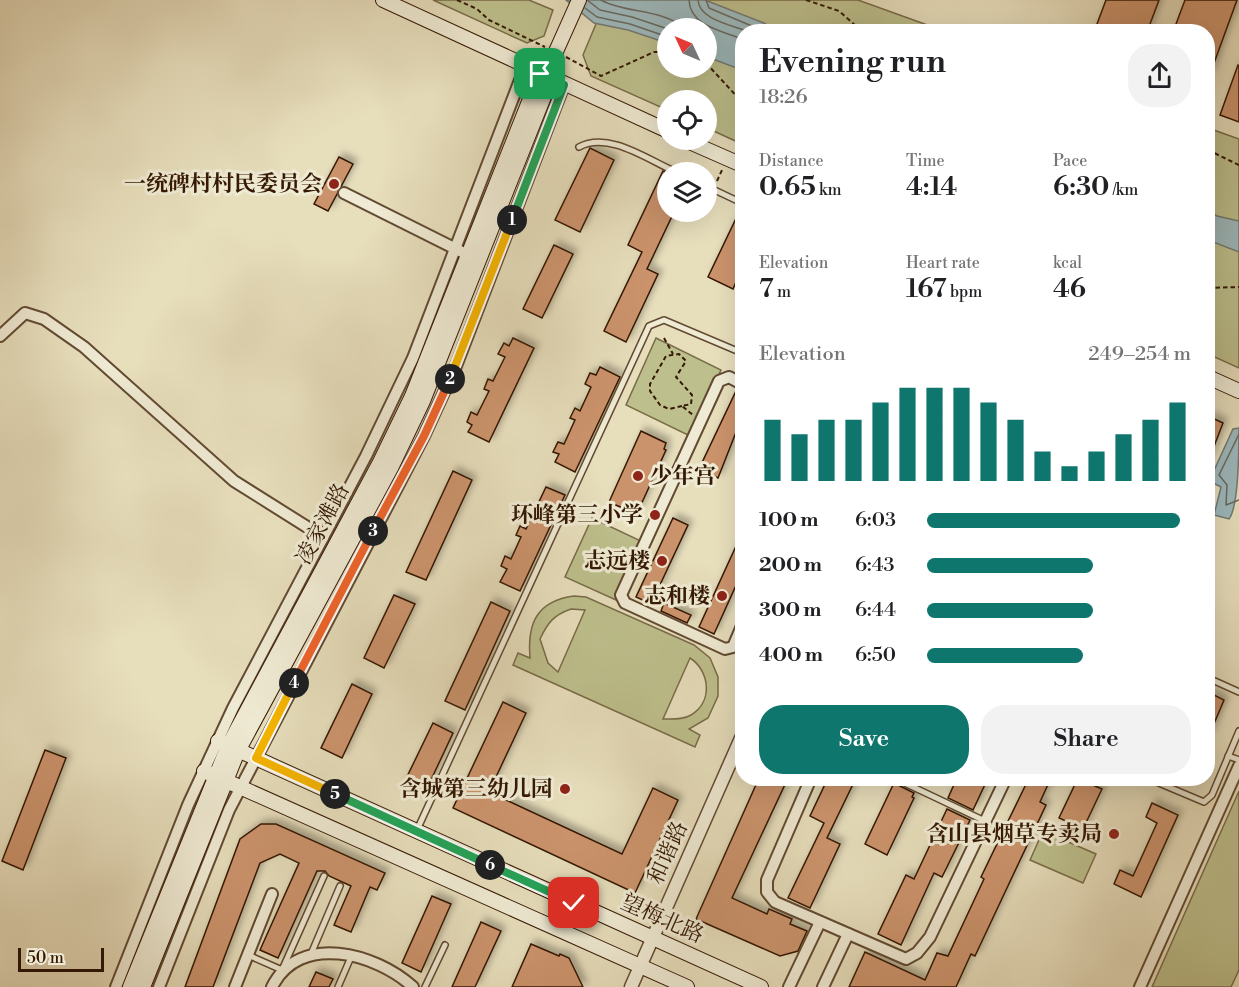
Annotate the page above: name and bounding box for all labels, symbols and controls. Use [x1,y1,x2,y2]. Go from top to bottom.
north arrow [657,18,717,78]
map controls [657,18,717,222]
text: Evening run [759,42,946,83]
button: share [1128,44,1191,107]
pin [514,48,565,99]
icon: arrive [523,57,556,90]
text: 18:26 [759,85,808,110]
button: locate [657,90,717,150]
text: Distance [759,151,824,171]
text: Time [906,151,945,171]
text: Pace [1053,151,1087,171]
button: layers [657,162,717,222]
place label: 一统碑村村民委员会 [124,171,322,198]
text: 0.65 [759,171,816,203]
text: 4:14 [906,171,957,203]
text: 6:30 [1053,171,1109,203]
marker: 一统碑村村民委员会 [327,177,341,191]
text: km [816,180,841,200]
text: /km [1109,180,1138,200]
pin: 1 [497,205,527,235]
text: 1 [508,210,516,230]
text: Elevation [759,253,828,273]
text: Heart rate [906,253,980,273]
text: kcal [1053,253,1082,273]
text: 7 [759,273,774,305]
text: 167 [906,273,947,305]
text: 46 [1053,273,1086,305]
text: m [774,282,791,302]
text: bpm [947,282,982,302]
text: Elevation [759,342,846,367]
text: 249–254 m [1088,342,1191,367]
pin: 2 [435,364,465,394]
text: 2 [445,369,455,389]
place label: 少年宫 [650,463,716,490]
marker: 少年宫 [631,469,645,483]
street label: 凌家滩路 [290,479,356,569]
place label: 环峰第三小学 [511,502,643,529]
marker: 环峰第三小学 [648,508,662,522]
text: 100 m [759,508,818,533]
text: 6:03 [855,508,896,533]
pin: 3 [358,516,388,546]
text: 3 [368,521,378,541]
place label: 志远楼 [584,548,650,575]
text: 200 m [759,553,822,578]
text: 6:43 [855,553,895,578]
marker: 志远楼 [655,554,669,568]
place label: 志和楼 [644,583,710,610]
marker: 志和楼 [715,589,729,603]
text: 300 m [759,598,822,623]
text: 6:44 [855,598,896,623]
text: 400 m [759,643,823,668]
text: 6:50 [855,643,896,668]
pin: 4 [279,668,309,698]
text: 4 [289,673,299,693]
button: Save [759,705,969,774]
button: Share [981,705,1191,774]
place label: 含城第三幼儿园 [399,776,553,803]
pin: 5 [320,779,350,809]
marker: 含城第三幼儿园 [558,782,572,796]
text: 5 [330,784,340,804]
street label: 和谐路 [642,817,694,889]
place label: 含山县烟草专卖局 [926,821,1102,848]
marker: 含山县烟草专卖局 [1107,827,1121,841]
pin: 6 [475,850,505,880]
text: 6 [485,855,495,875]
pin [548,877,599,928]
icon: check [557,886,590,919]
street label: 望梅北路 [616,889,708,949]
scale bar [18,945,104,972]
text: 50 m [27,948,64,968]

